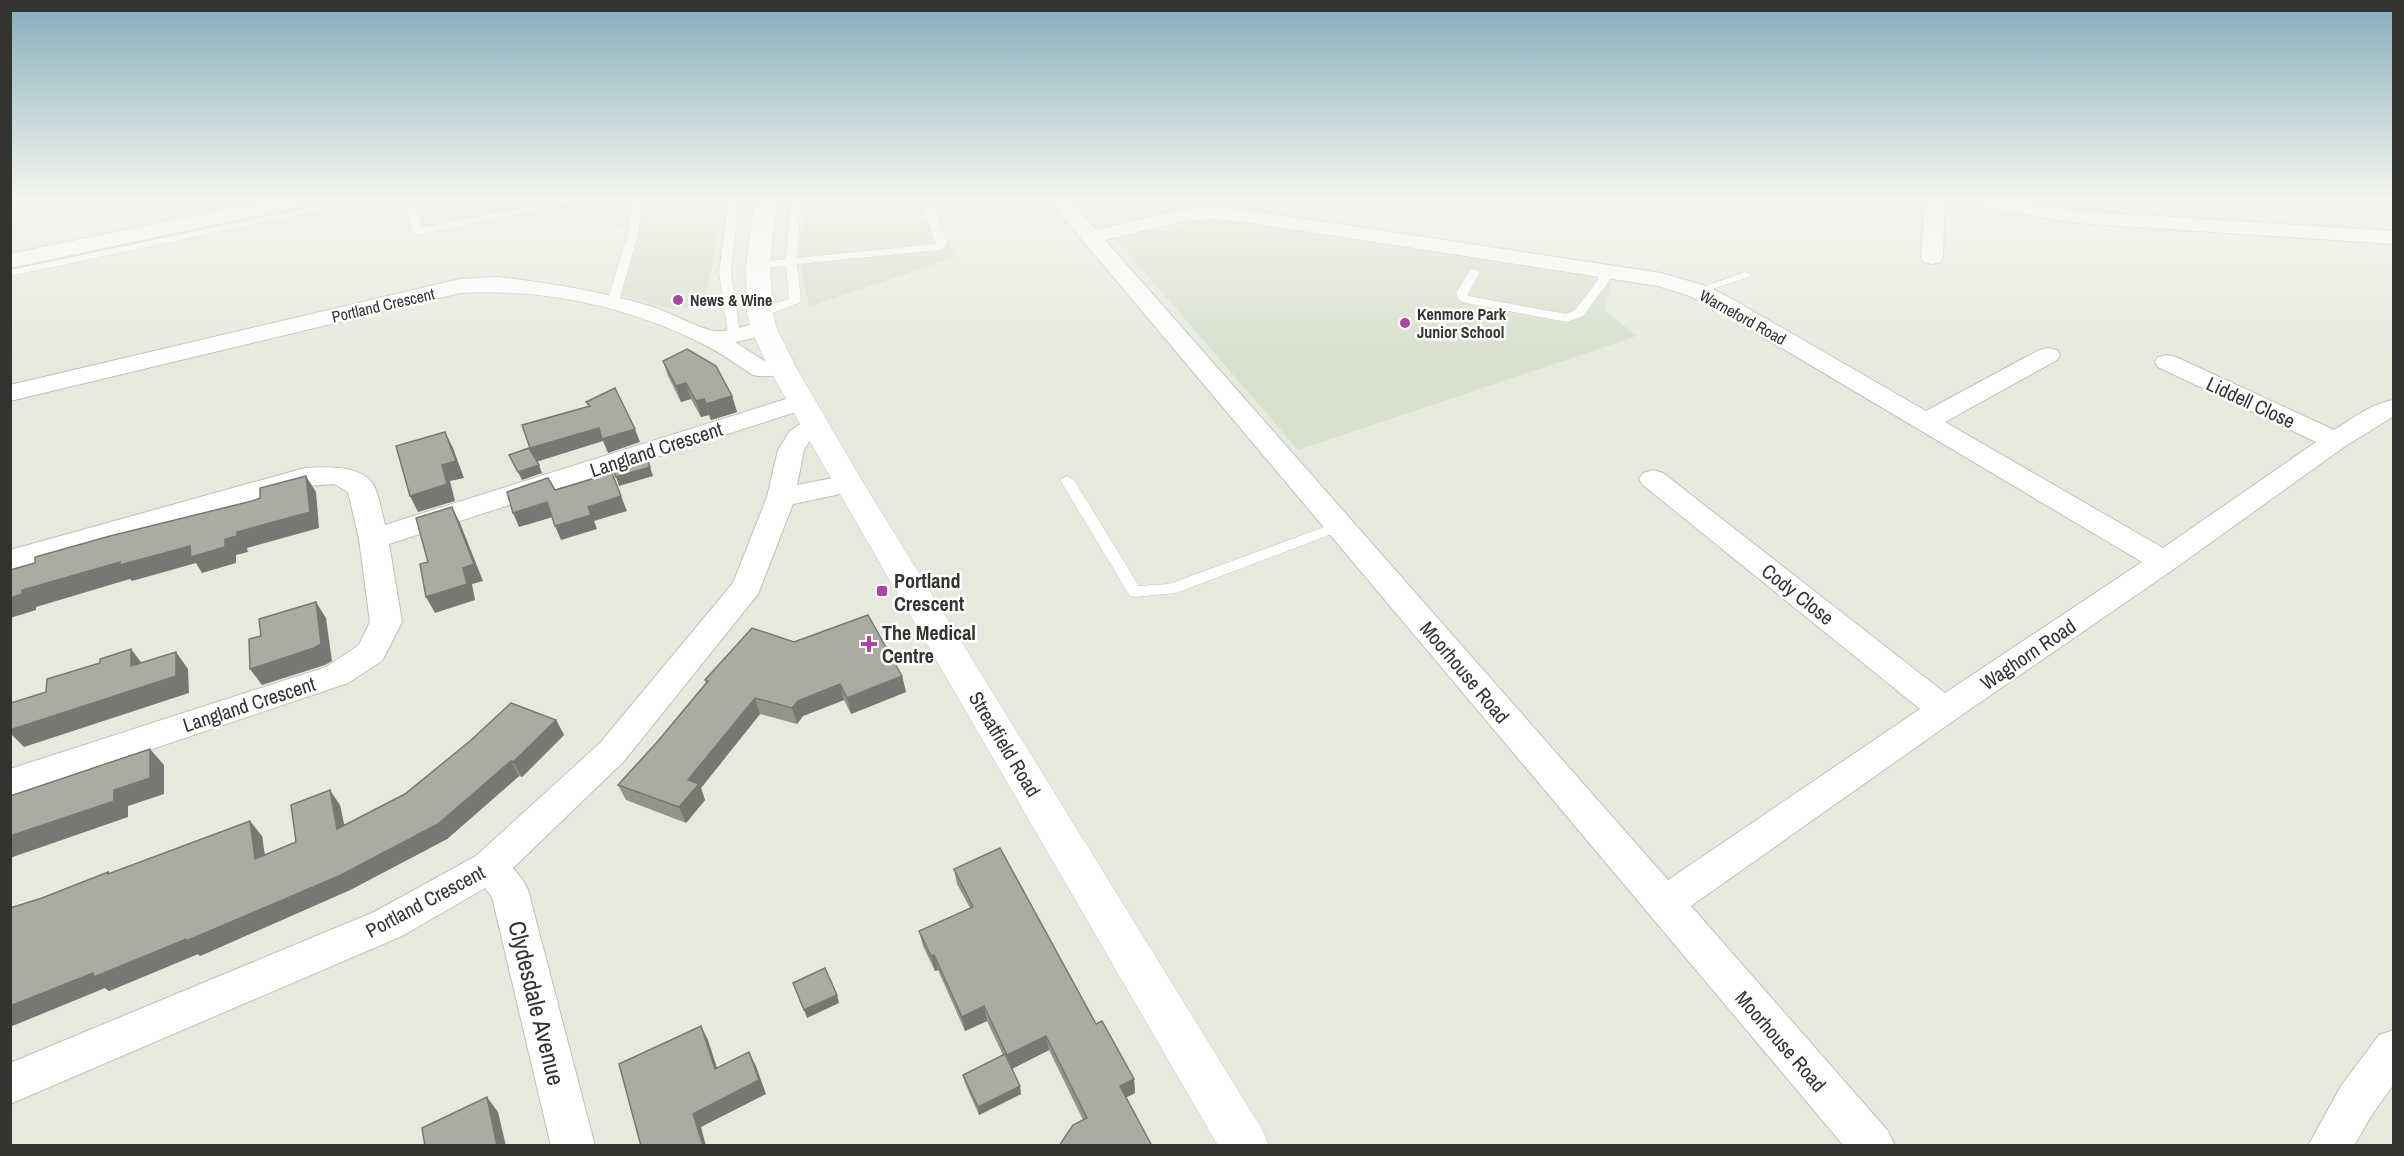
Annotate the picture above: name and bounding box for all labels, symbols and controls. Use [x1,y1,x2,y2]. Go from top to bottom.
street label: Portland Crescent [329,282,437,328]
street label: Warneford Road [1696,284,1790,350]
place label: News & Wine [690,289,772,311]
marker: News & Wine [671,293,685,307]
place label: Kenmore Park Junior School [1417,303,1507,343]
marker: Kenmore Park Junior School [1398,316,1412,330]
street label: Liddell Close [2202,370,2300,434]
street label: Langland Crescent [586,415,726,483]
street label: Cody Close [1756,557,1840,631]
place label: Portland Crescent [894,567,965,617]
marker: Portland Crescent [875,584,889,598]
street label: Waghorn Road [1975,612,2081,696]
street label: Moorhouse Road [1414,615,1516,729]
place label: The Medical Centre [882,619,976,669]
marker: The Medical Centre [860,635,878,653]
street label: Langland Crescent [179,670,319,738]
street label: Streatfield Road [963,686,1047,802]
street label: Portland Crescent [361,858,490,944]
street label: Clydesdale Avenue [501,918,573,1088]
street label: Moorhouse Road [1730,985,1832,1097]

